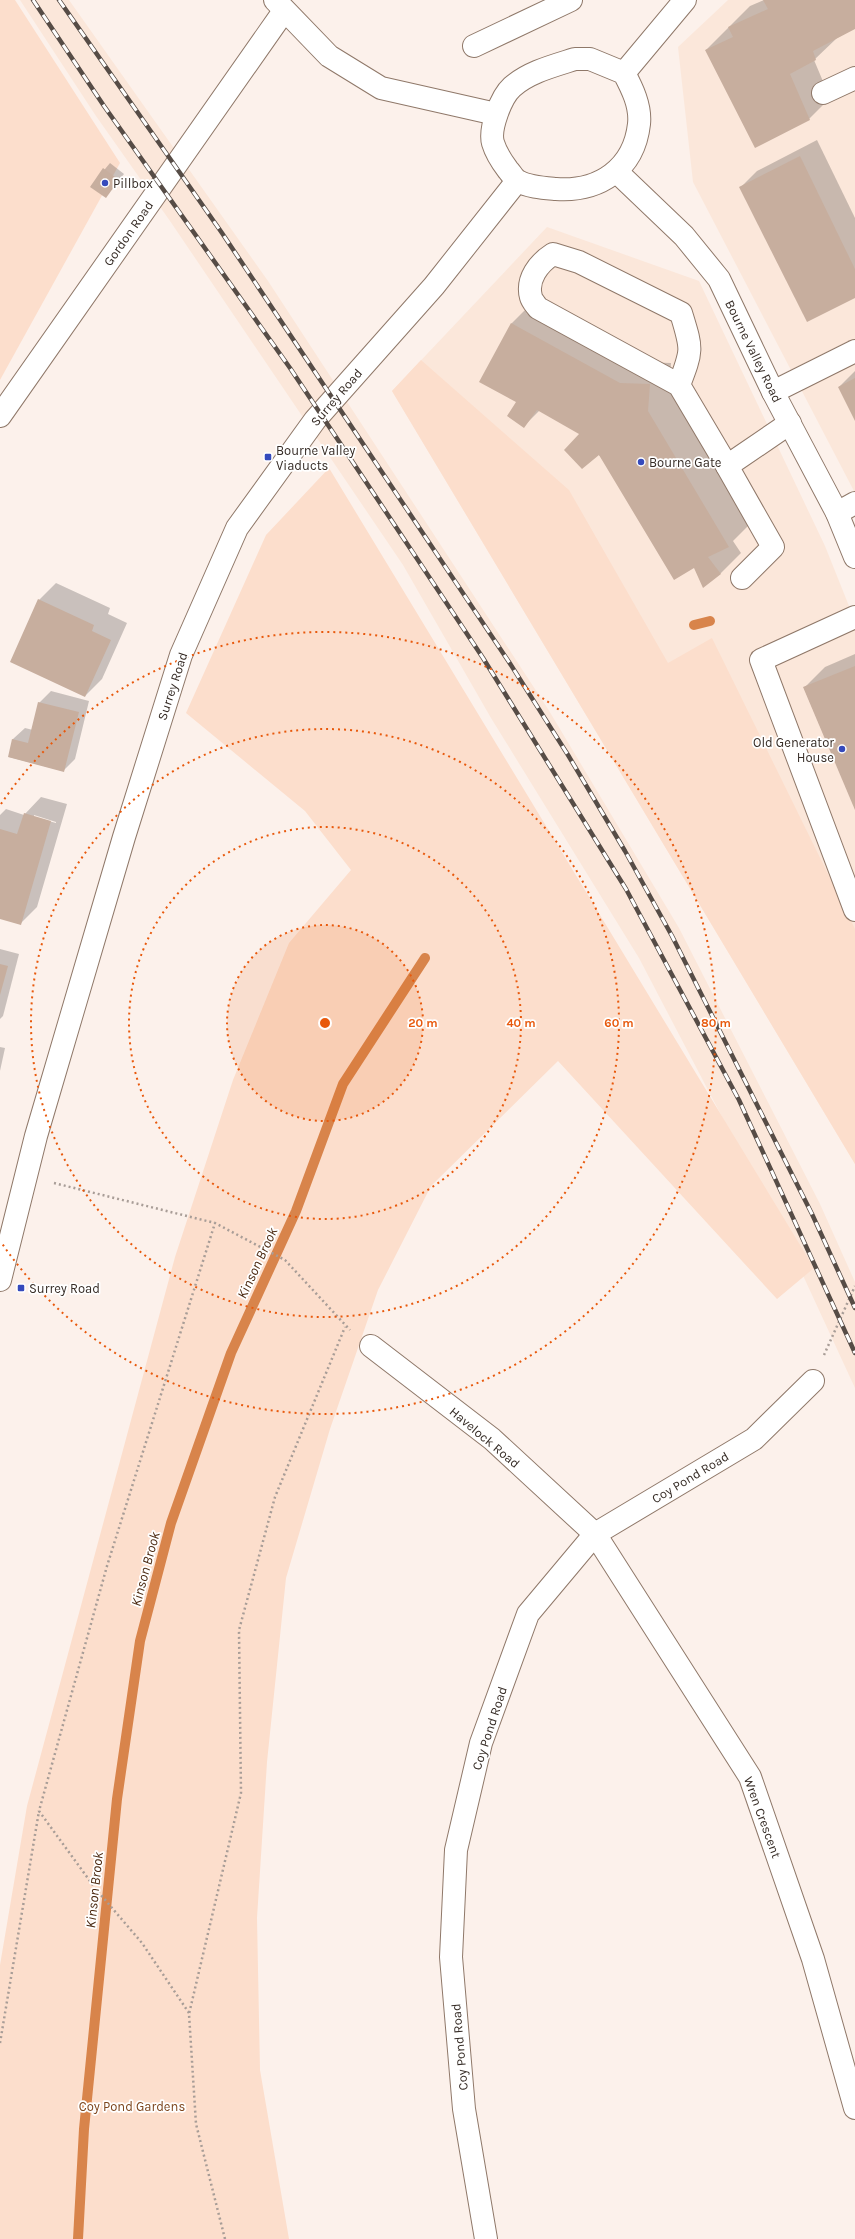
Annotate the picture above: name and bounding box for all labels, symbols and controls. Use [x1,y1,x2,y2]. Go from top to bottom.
place label: Pillbox [113,176,153,191]
marker: Pillbox [100,178,110,188]
street label: Gordon Road [101,198,156,269]
street label: Bourne Valley Road [722,297,785,405]
street label: Surrey Road [307,366,365,429]
place label: Bourne Valley Viaducts [276,443,355,473]
marker: Bourne Valley Viaducts [263,452,273,462]
place label: Bourne Gate [649,455,722,470]
marker: Bourne Gate [636,457,646,467]
street label: Surrey Road [154,650,191,722]
place label: Old Generator House [753,735,834,765]
marker: Old Generator House [837,744,847,754]
centre of rings [318,1016,332,1030]
text: 20 m [408,1016,438,1030]
text: 40 m [506,1016,536,1030]
text: 60 m [604,1016,634,1030]
text: 80 m [701,1016,731,1030]
water label: Kinson Brook [234,1224,282,1302]
place label: Surrey Road [29,1281,100,1296]
marker: Surrey Road [16,1283,26,1293]
street label: Havelock Road [447,1404,523,1471]
street label: Coy Pond Road [649,1449,731,1506]
water label: Kinson Brook [127,1529,164,1608]
street label: Coy Pond Road [469,1684,510,1772]
street label: Wren Crescent [741,1774,784,1860]
water label: Kinson Brook [82,1850,107,1929]
street label: Coy Pond Road [448,2003,471,2091]
park label: Coy Pond Gardens [79,2099,185,2114]

